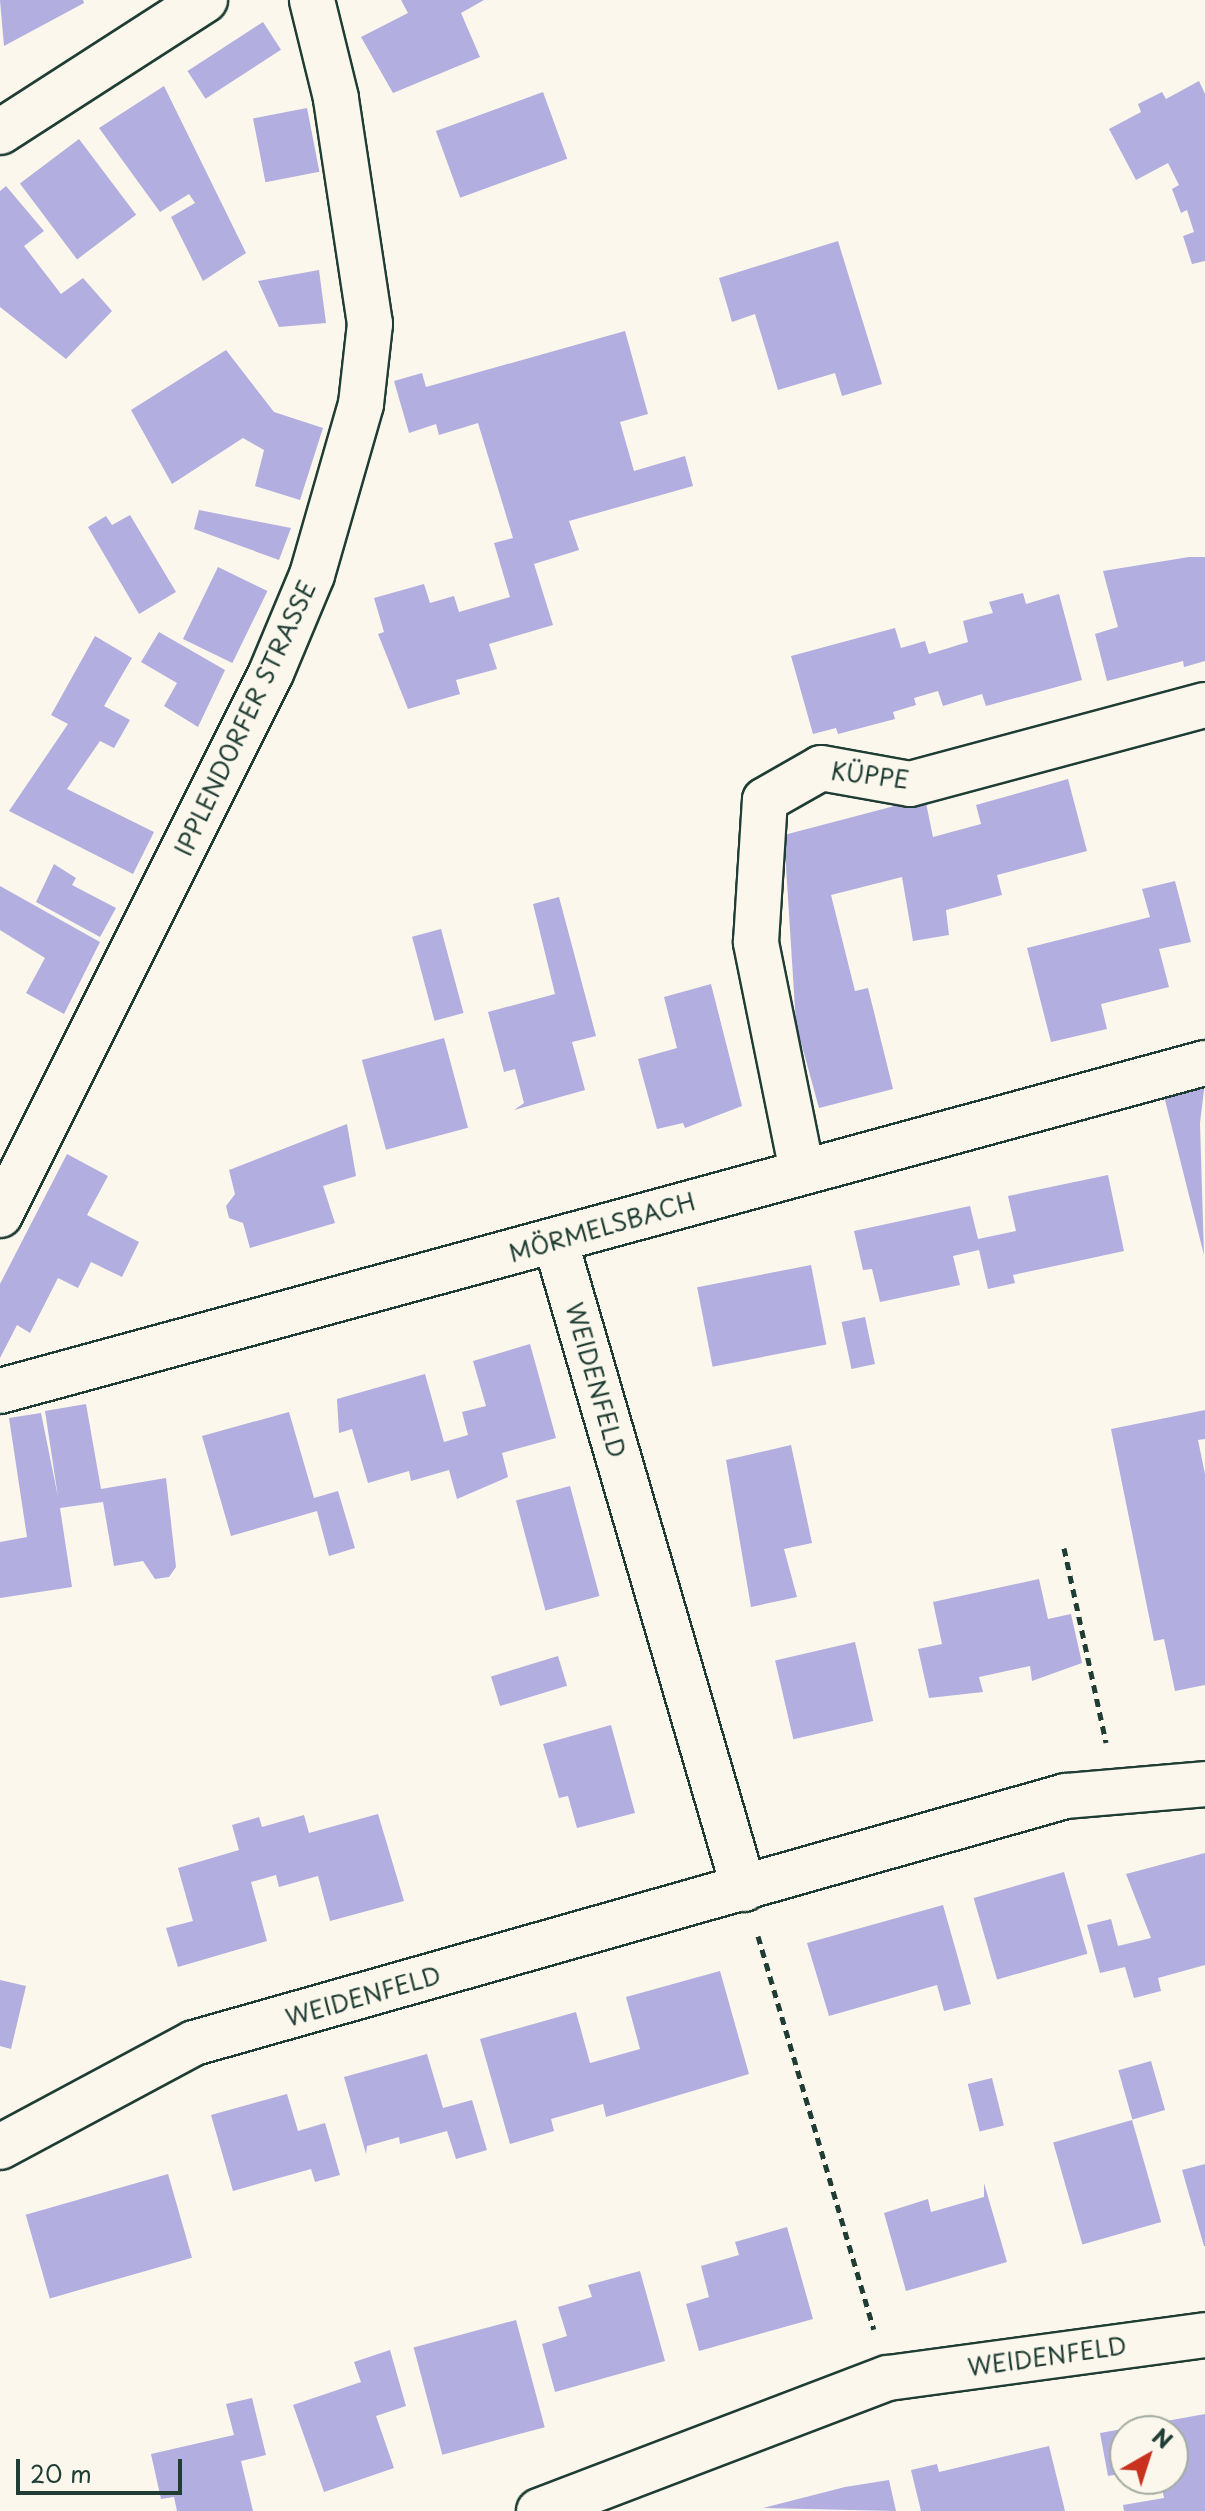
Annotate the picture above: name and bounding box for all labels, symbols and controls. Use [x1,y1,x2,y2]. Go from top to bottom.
street label: IPPLENDORFER STRASSE [168,576,322,860]
street label: KÜPPE [829,756,911,794]
street label: MÖRMELSBACH [505,1187,699,1267]
street label: WEIDENFELD [560,1299,632,1461]
street label: WEIDENFELD [282,1960,444,2032]
street label: WEIDENFELD [966,2331,1128,2381]
north arrow [1109,2415,1189,2495]
text: N [1146,2419,1180,2456]
scale bar [20,2443,186,2493]
text: 20 m [30,2455,92,2491]

